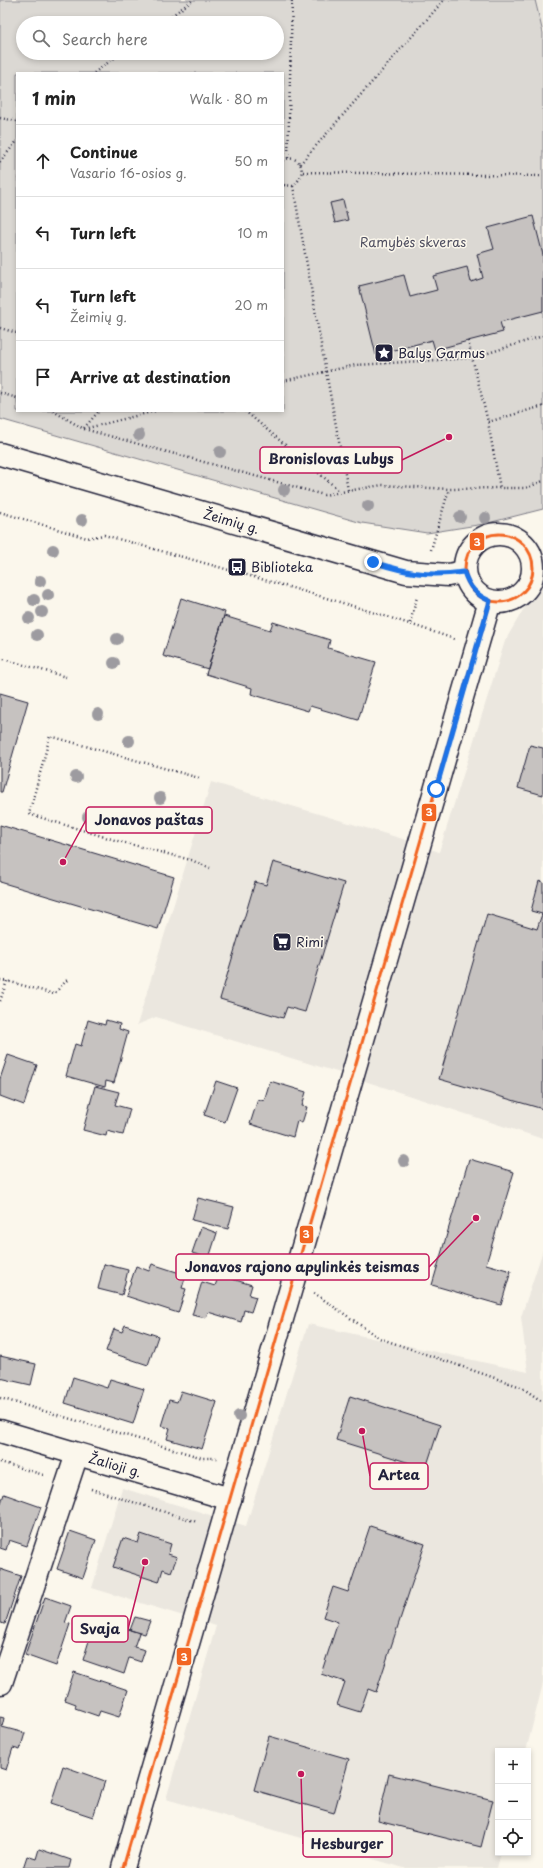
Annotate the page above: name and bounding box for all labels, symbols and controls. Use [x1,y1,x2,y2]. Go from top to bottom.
search box [16,16,284,60]
icon: search [30,27,52,49]
text: Search here [62,27,148,50]
text: 1 min [32,85,76,111]
text: Walk · 80 m [190,89,268,108]
text: Continue [70,140,138,163]
icon: ahead [32,150,54,172]
text: 50 m [234,151,268,170]
text: Vasario 16-osios g. [70,163,187,182]
text: Turn left [70,221,136,244]
icon: left [32,222,54,244]
text: 10 m [238,223,268,242]
park label: Ramybės skveras [360,232,466,251]
text: Turn left [70,284,136,307]
icon: left [32,294,54,316]
text: 20 m [234,295,268,314]
text: Žeimių g. [70,307,127,326]
place icon: Balys Garmus [373,342,395,364]
place label: Balys Garmus [398,343,485,362]
text: Arrive at destination [70,365,231,388]
icon: arrive [32,366,54,388]
callout: Bronislovas Lubys [260,447,402,473]
text: Bronislovas Lubys [268,448,394,469]
street label: Žeimių g. [201,504,262,538]
line badge: 3 [469,532,485,551]
text: 3 [473,533,481,550]
route end [364,553,382,571]
bus stop icon: Biblioteka [226,556,248,578]
place label: Biblioteka [251,557,314,576]
route start [427,780,445,798]
line badge: 3 [421,803,437,822]
text: 3 [425,803,433,820]
callout: Jonavos paštas [86,807,212,833]
text: Jonavos paštas [94,809,204,830]
supermarket icon: Rimi [271,931,293,953]
place label: Rimi [296,932,324,951]
line badge: 3 [299,1225,314,1244]
text: 3 [302,1225,310,1242]
callout: Jonavos rajono apylinkės teismas [176,1254,429,1280]
text: Jonavos rajono apylinkės teismas [185,1256,419,1277]
street label: Žalioji g. [87,1448,144,1481]
callout: Artea [370,1463,428,1489]
text: Artea [378,1464,421,1485]
callout: Svaja [72,1616,128,1642]
text: Svaja [80,1618,120,1639]
line badge: 3 [176,1647,192,1666]
text: 3 [180,1648,188,1665]
map controls [495,1748,531,1856]
button: + [495,1748,531,1784]
button: − [495,1784,531,1820]
button: locate [495,1820,531,1856]
callout: Hesburger [303,1831,392,1857]
text: Hesburger [311,1833,384,1854]

